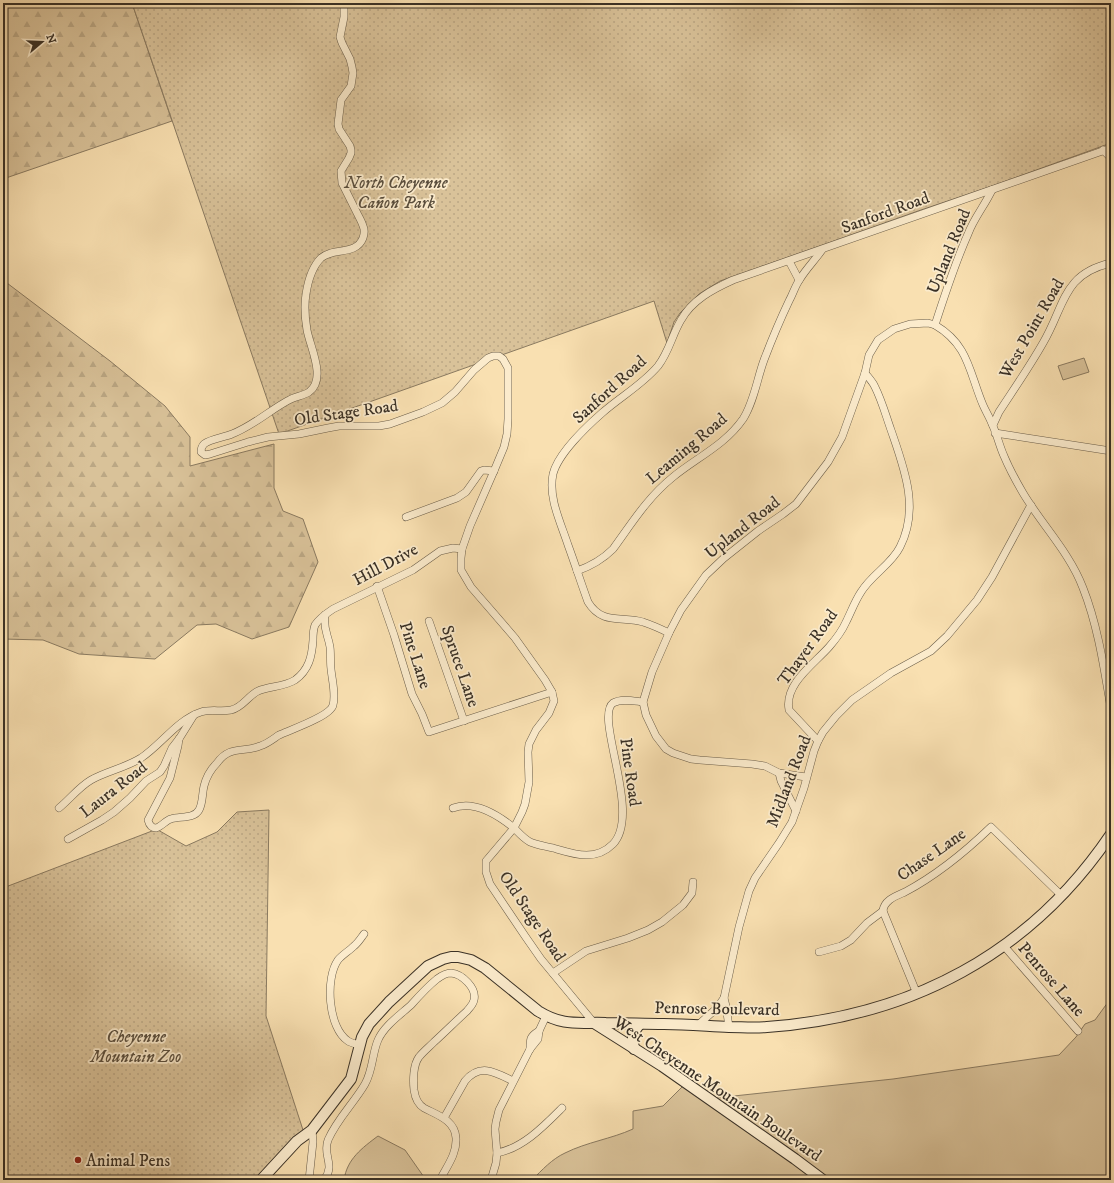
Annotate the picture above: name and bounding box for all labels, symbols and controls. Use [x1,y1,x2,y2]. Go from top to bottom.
north arrow [22,22,62,62]
text: N [42,33,59,46]
park label: North Cheyenne Cañon Park [344,172,449,214]
street label: Sanford Road [838,187,933,239]
street label: Upland Road [922,205,976,297]
street label: West Point Road [994,274,1070,383]
street label: Sanford Road [568,350,652,429]
street label: Old Stage Road [293,395,400,431]
street label: Leaming Road [641,408,732,489]
street label: Upland Road [700,491,785,564]
street label: Hill Drive [349,539,422,591]
street label: Thayer Road [773,605,843,690]
street label: Pine Lane [394,619,436,692]
street label: Spruce Lane [436,622,484,710]
street label: Midland Road [761,732,817,831]
street label: Pine Road [614,736,646,808]
street label: Laura Road [75,756,152,823]
street label: Chase Lane [893,823,970,887]
street label: Old Stage Road [494,867,571,967]
street label: Penrose Lane [1013,938,1090,1022]
street label: Penrose Boulevard [654,997,780,1021]
street label: West Cheyenne Mountain Boulevard [608,1010,826,1167]
park label: Cheyenne Mountain Zoo [90,1026,181,1068]
place label: Animal Pens [86,1150,170,1172]
marker: Animal Pens [73,1155,83,1165]

